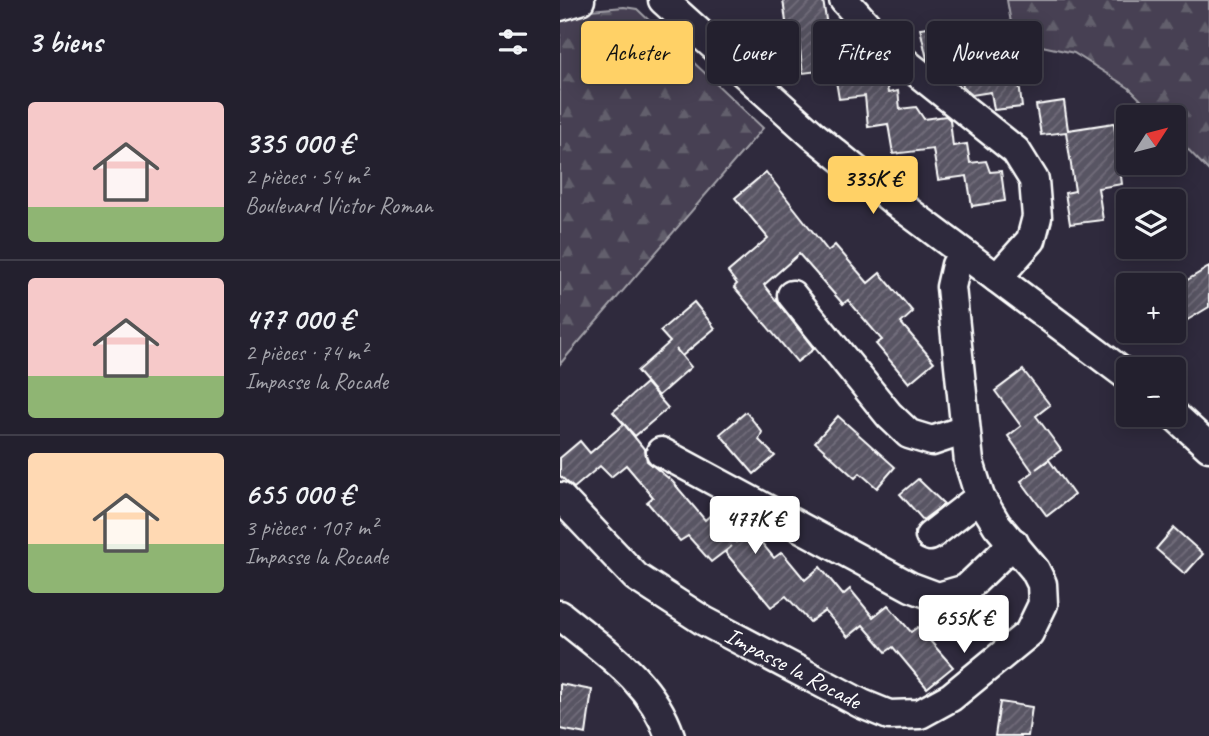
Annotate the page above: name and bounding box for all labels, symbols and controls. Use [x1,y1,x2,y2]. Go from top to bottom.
chip: Acheter [581,21,693,84]
chip: Louer [707,21,799,84]
chip: Filtres [813,21,913,84]
chip: Nouveau [927,21,1042,84]
text: 3 biens [28,23,102,61]
icon: filters [494,23,532,61]
north arrow [1116,105,1186,175]
map controls [1116,105,1186,427]
text: 335 000 € [245,124,354,162]
icon: home [84,130,168,214]
pin: 335K € [816,156,930,216]
text: 2 pièces · 54 m² [245,162,367,191]
text: 335K € [844,164,902,193]
button: layers [1116,189,1186,259]
text: Boulevard Victor Roman [245,191,433,220]
button: + [1116,273,1186,343]
text: 477 000 € [245,300,354,338]
icon: home [84,306,168,390]
text: 2 pièces · 74 m² [245,338,367,367]
button: − [1116,357,1186,427]
text: Impasse la Rocade [245,367,388,396]
text: 655 000 € [245,475,354,513]
icon: home [84,481,168,565]
pin: 477K € [698,496,812,556]
text: 477K € [726,504,784,533]
text: 3 pièces · 107 m² [245,513,377,542]
text: Impasse la Rocade [245,542,388,571]
pin: 655K € [907,596,1021,655]
text: 655K € [935,603,993,632]
street label: Impasse la Rocade [720,620,868,717]

